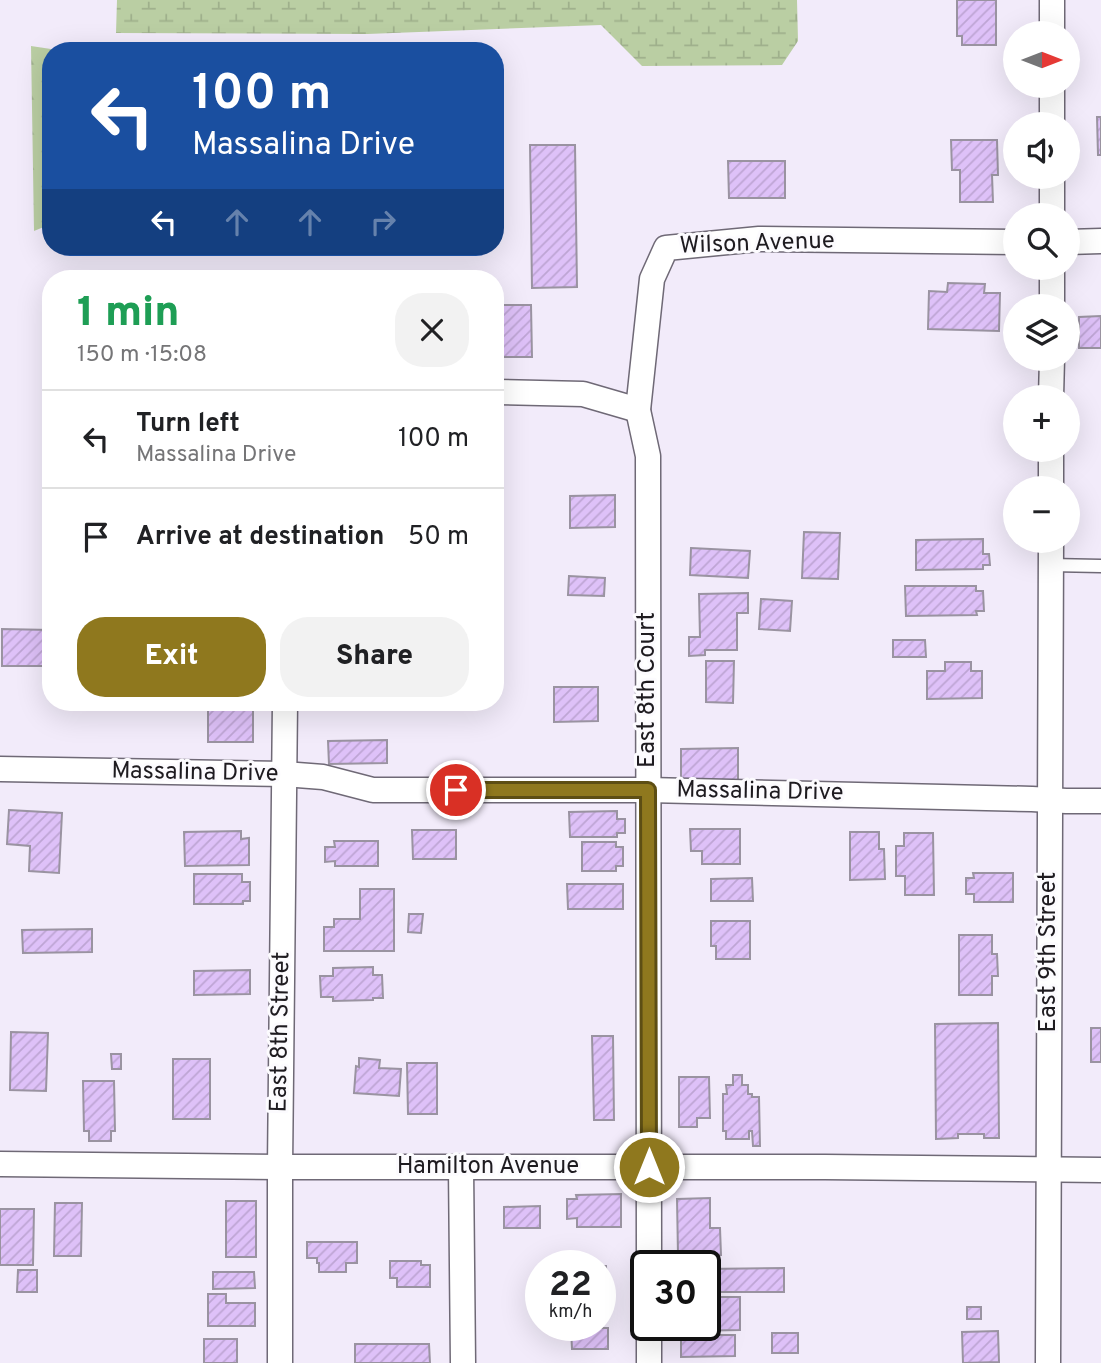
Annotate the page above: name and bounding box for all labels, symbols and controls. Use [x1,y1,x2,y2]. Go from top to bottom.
north arrow [1003,21,1080,98]
map controls [1003,21,1080,553]
text: 100 m [192,65,331,127]
icon: left [77,70,168,161]
button: sound [1003,112,1080,189]
text: Massalina Drive [192,126,415,166]
icon: left [145,203,183,241]
icon: ahead [218,203,256,241]
icon: ahead [291,203,329,241]
icon: right [364,203,402,241]
button: search [1003,203,1080,280]
street label: Wilson Avenue [679,226,835,262]
text: 1 min [77,288,180,341]
button: close [395,293,469,367]
button: layers [1003,294,1080,371]
text: 150 m · 15:08 [77,341,207,370]
button: + [1003,385,1080,462]
text: Turn left [136,408,240,441]
icon: left [77,420,115,458]
text: 100 m [398,423,469,456]
text: Massalina Drive [136,441,296,470]
button: − [1003,476,1080,553]
icon: arrive [77,518,115,556]
text: Arrive at destination [136,521,384,554]
text: 50 m [408,521,469,554]
street label: East 8th Court [633,612,663,768]
button: Exit [77,617,266,697]
button: Share [280,617,469,697]
street label: Massalina Drive [111,757,279,789]
pin [426,760,486,820]
icon: arrive [437,771,475,809]
street label: Massalina Drive [676,776,844,808]
street label: East 9th Street [1034,872,1064,1032]
street label: East 8th Street [265,951,297,1113]
position arrow [612,1130,686,1204]
street label: Hamilton Avenue [397,1152,579,1182]
speed limit sign: 30 [630,1250,721,1341]
text: 22 [549,1264,592,1308]
text: km/h [549,1301,592,1324]

